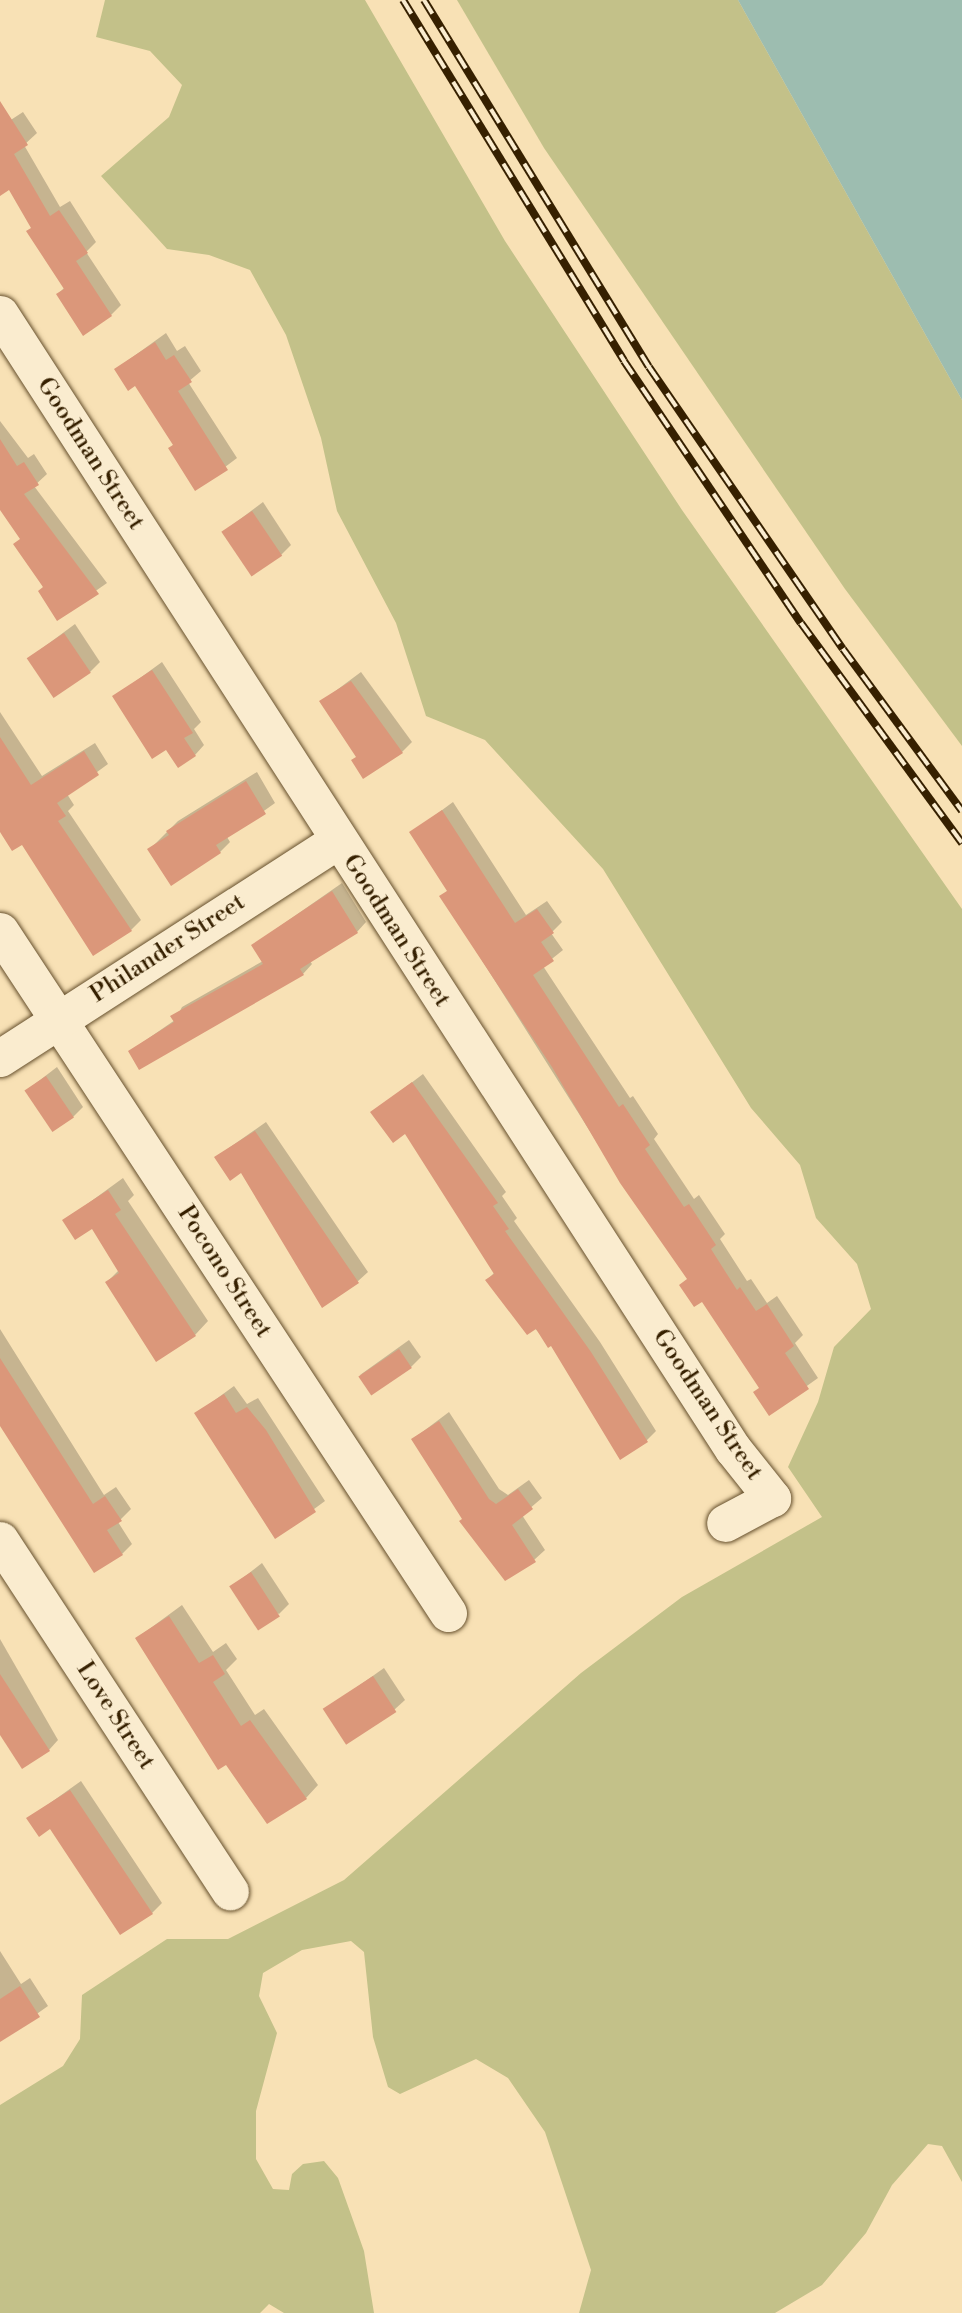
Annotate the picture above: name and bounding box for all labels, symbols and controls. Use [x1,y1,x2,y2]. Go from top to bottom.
street label: Goodman Street [30,372,150,536]
street label: Goodman Street [336,849,456,1013]
street label: Philander Street [85,888,251,1010]
street label: Pocono Street [171,1201,277,1343]
street label: Goodman Street [646,1324,768,1486]
street label: Love Street [70,1657,160,1775]

